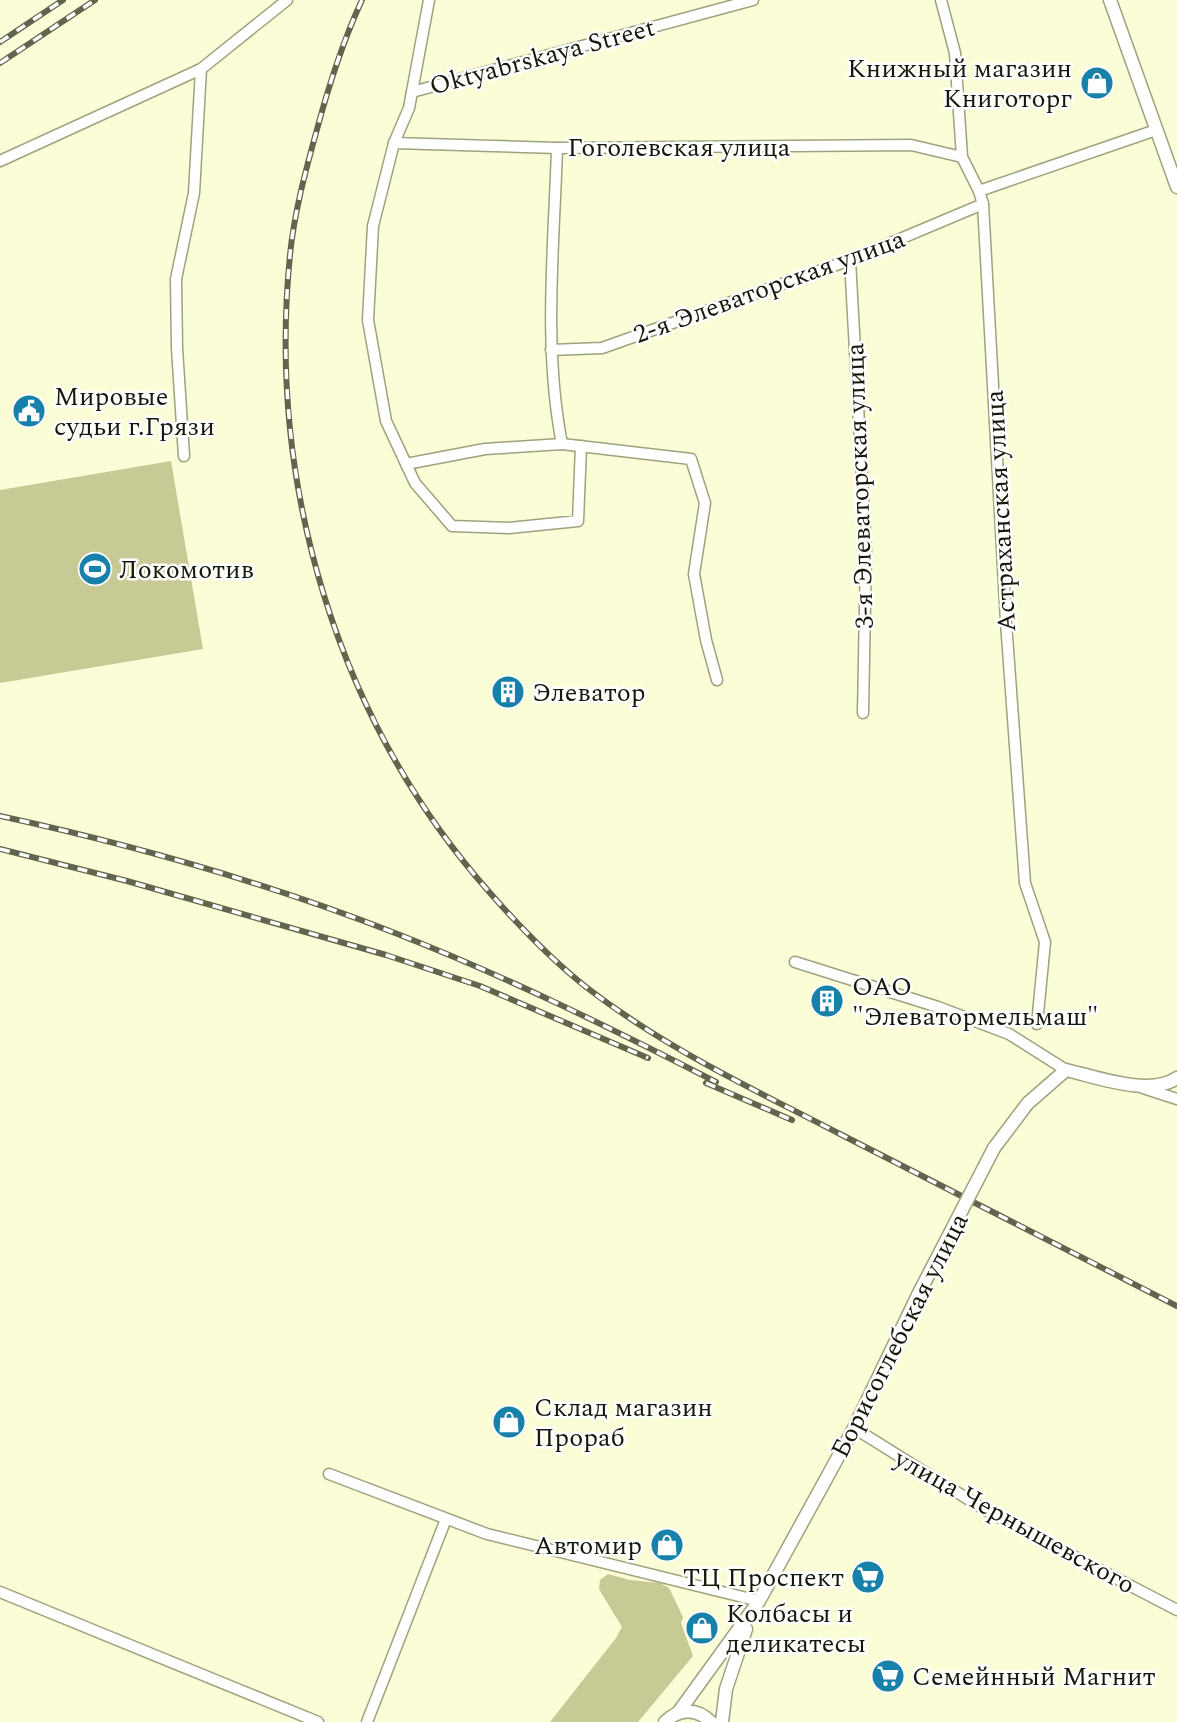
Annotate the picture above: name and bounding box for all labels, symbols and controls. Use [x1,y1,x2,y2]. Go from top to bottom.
street label: Oktyabrskaya Street [425,8,659,106]
place label: Книжный магазин Книготорг [847,49,1072,119]
shop icon: Книжный магазин Книготорг [1078,64,1116,102]
street label: Гоголевская улица [567,128,791,168]
street label: 2-я Элеваторская улица [628,219,911,355]
street label: 3-я Элеваторская улица [835,342,885,630]
place label: Мировые судьи г.Грязи [54,377,215,447]
street label: Астраханская улица [975,389,1027,633]
public building icon: Мировые судьи г.Грязи [10,392,48,430]
sports icon: Локомотив [76,550,114,588]
place label: Локомотив [119,550,254,590]
building icon: Элеватор [489,673,527,711]
place label: Элеватор [532,673,646,713]
place label: ОАО "Элеватормельмаш" [852,967,1098,1037]
building icon: ОАО "Элеватормельмаш" [808,982,846,1020]
street label: Борисоглебская улица [821,1206,979,1465]
place label: Склад магазин Прораб [534,1388,713,1458]
shop icon: Склад магазин Прораб [490,1403,528,1441]
street label: улица Чернышевского [886,1438,1142,1605]
place label: Автомир [534,1526,642,1566]
shop icon: Автомир [648,1526,686,1564]
place label: ТЦ Проспект [683,1558,844,1598]
supermarket icon: ТЦ Проспект [849,1558,887,1596]
place label: Колбасы и деликатесы [726,1594,866,1664]
shop icon: Колбасы и деликатесы [683,1609,721,1647]
supermarket icon: Семейнный Магнит [869,1657,907,1695]
place label: Семейнный Магнит [912,1657,1156,1697]

